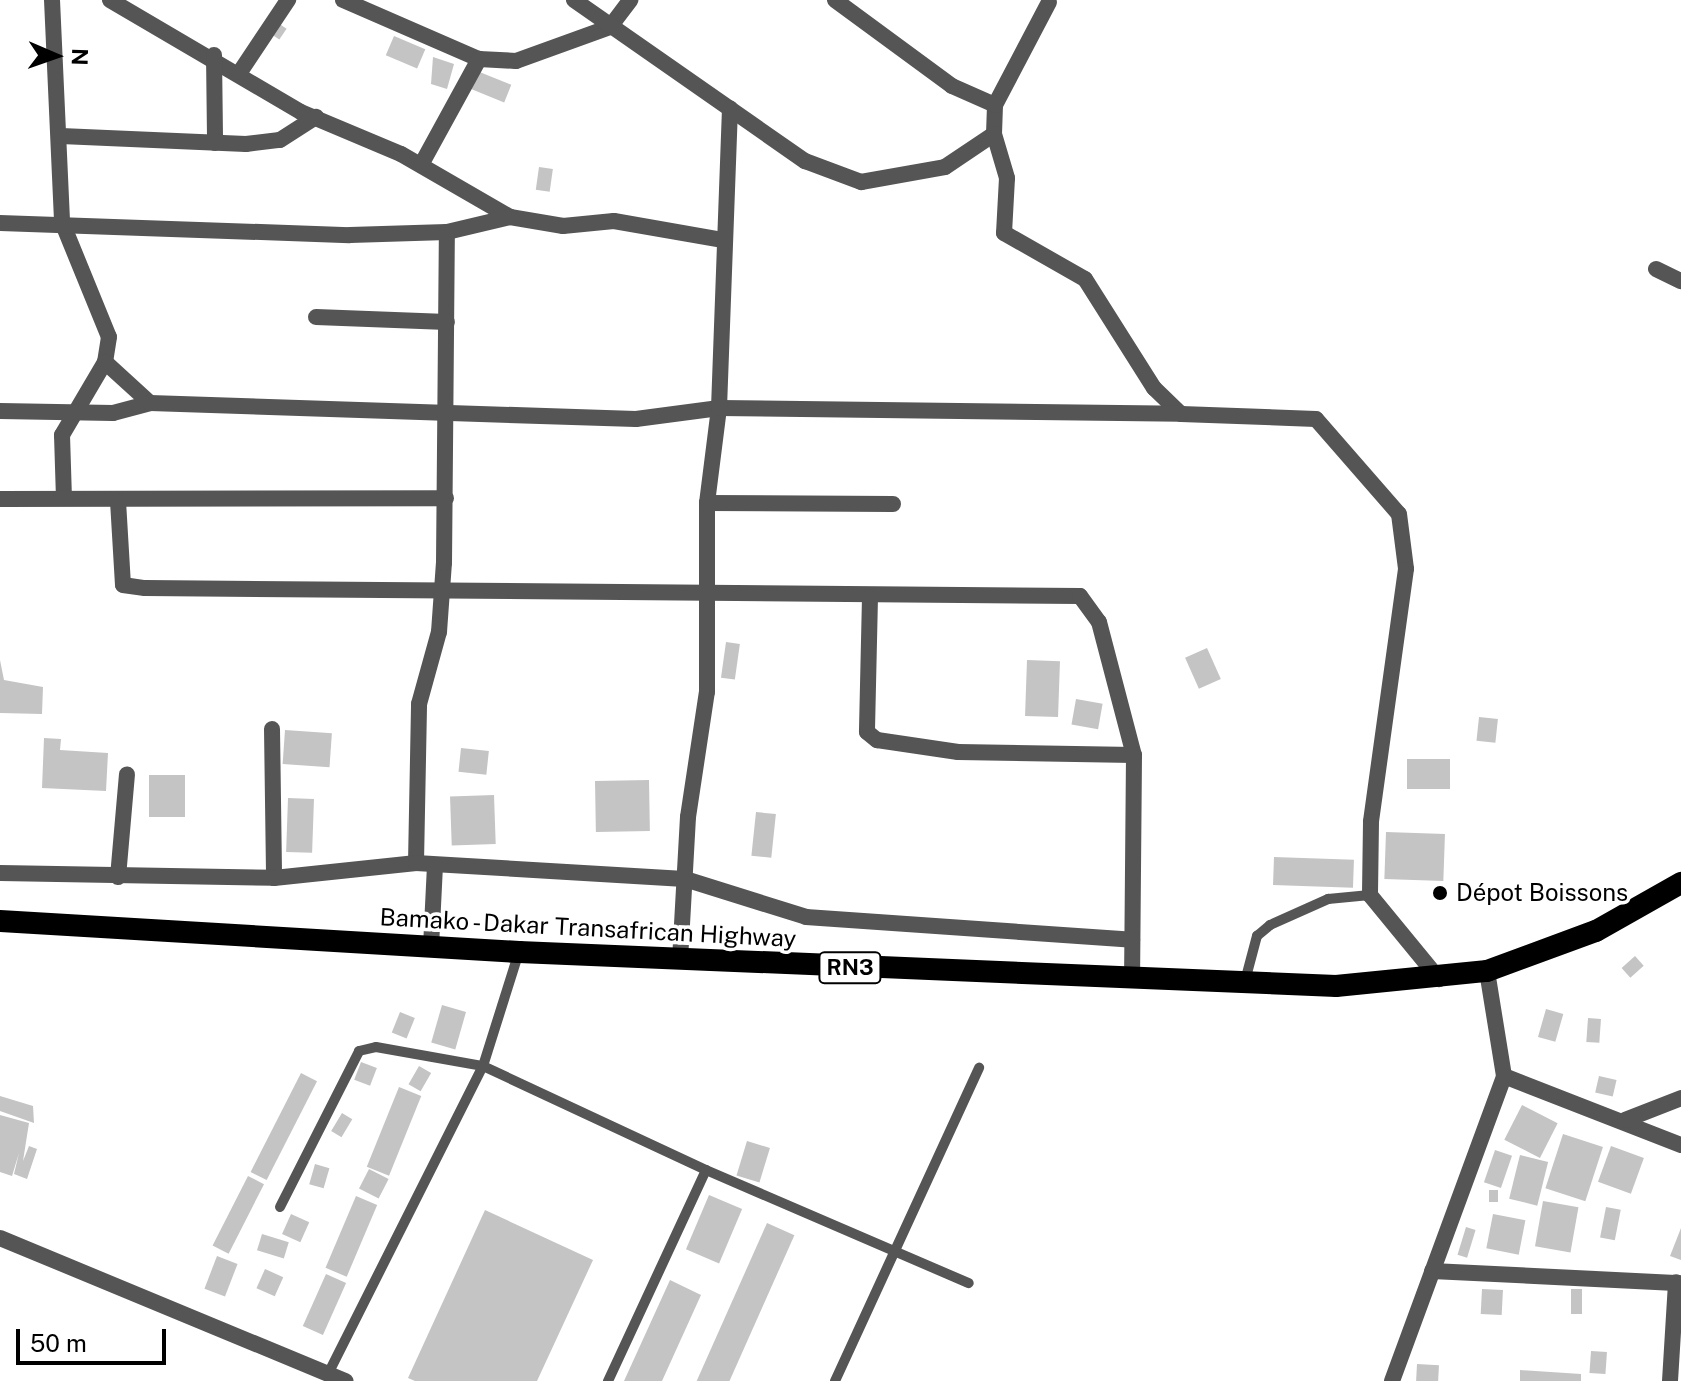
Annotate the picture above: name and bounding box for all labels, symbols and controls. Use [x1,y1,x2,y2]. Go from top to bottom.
north arrow [16,16,96,96]
text: N [67,48,93,66]
place label: Dépot Boissons [1456,879,1628,907]
marker: Dépot Boissons [1431,884,1449,902]
street label: Bamako - Dakar Transafrican Highway [376,903,800,953]
road number: RN3 [818,950,882,986]
scale bar [20,1313,170,1363]
text: 50 m [30,1329,87,1357]

